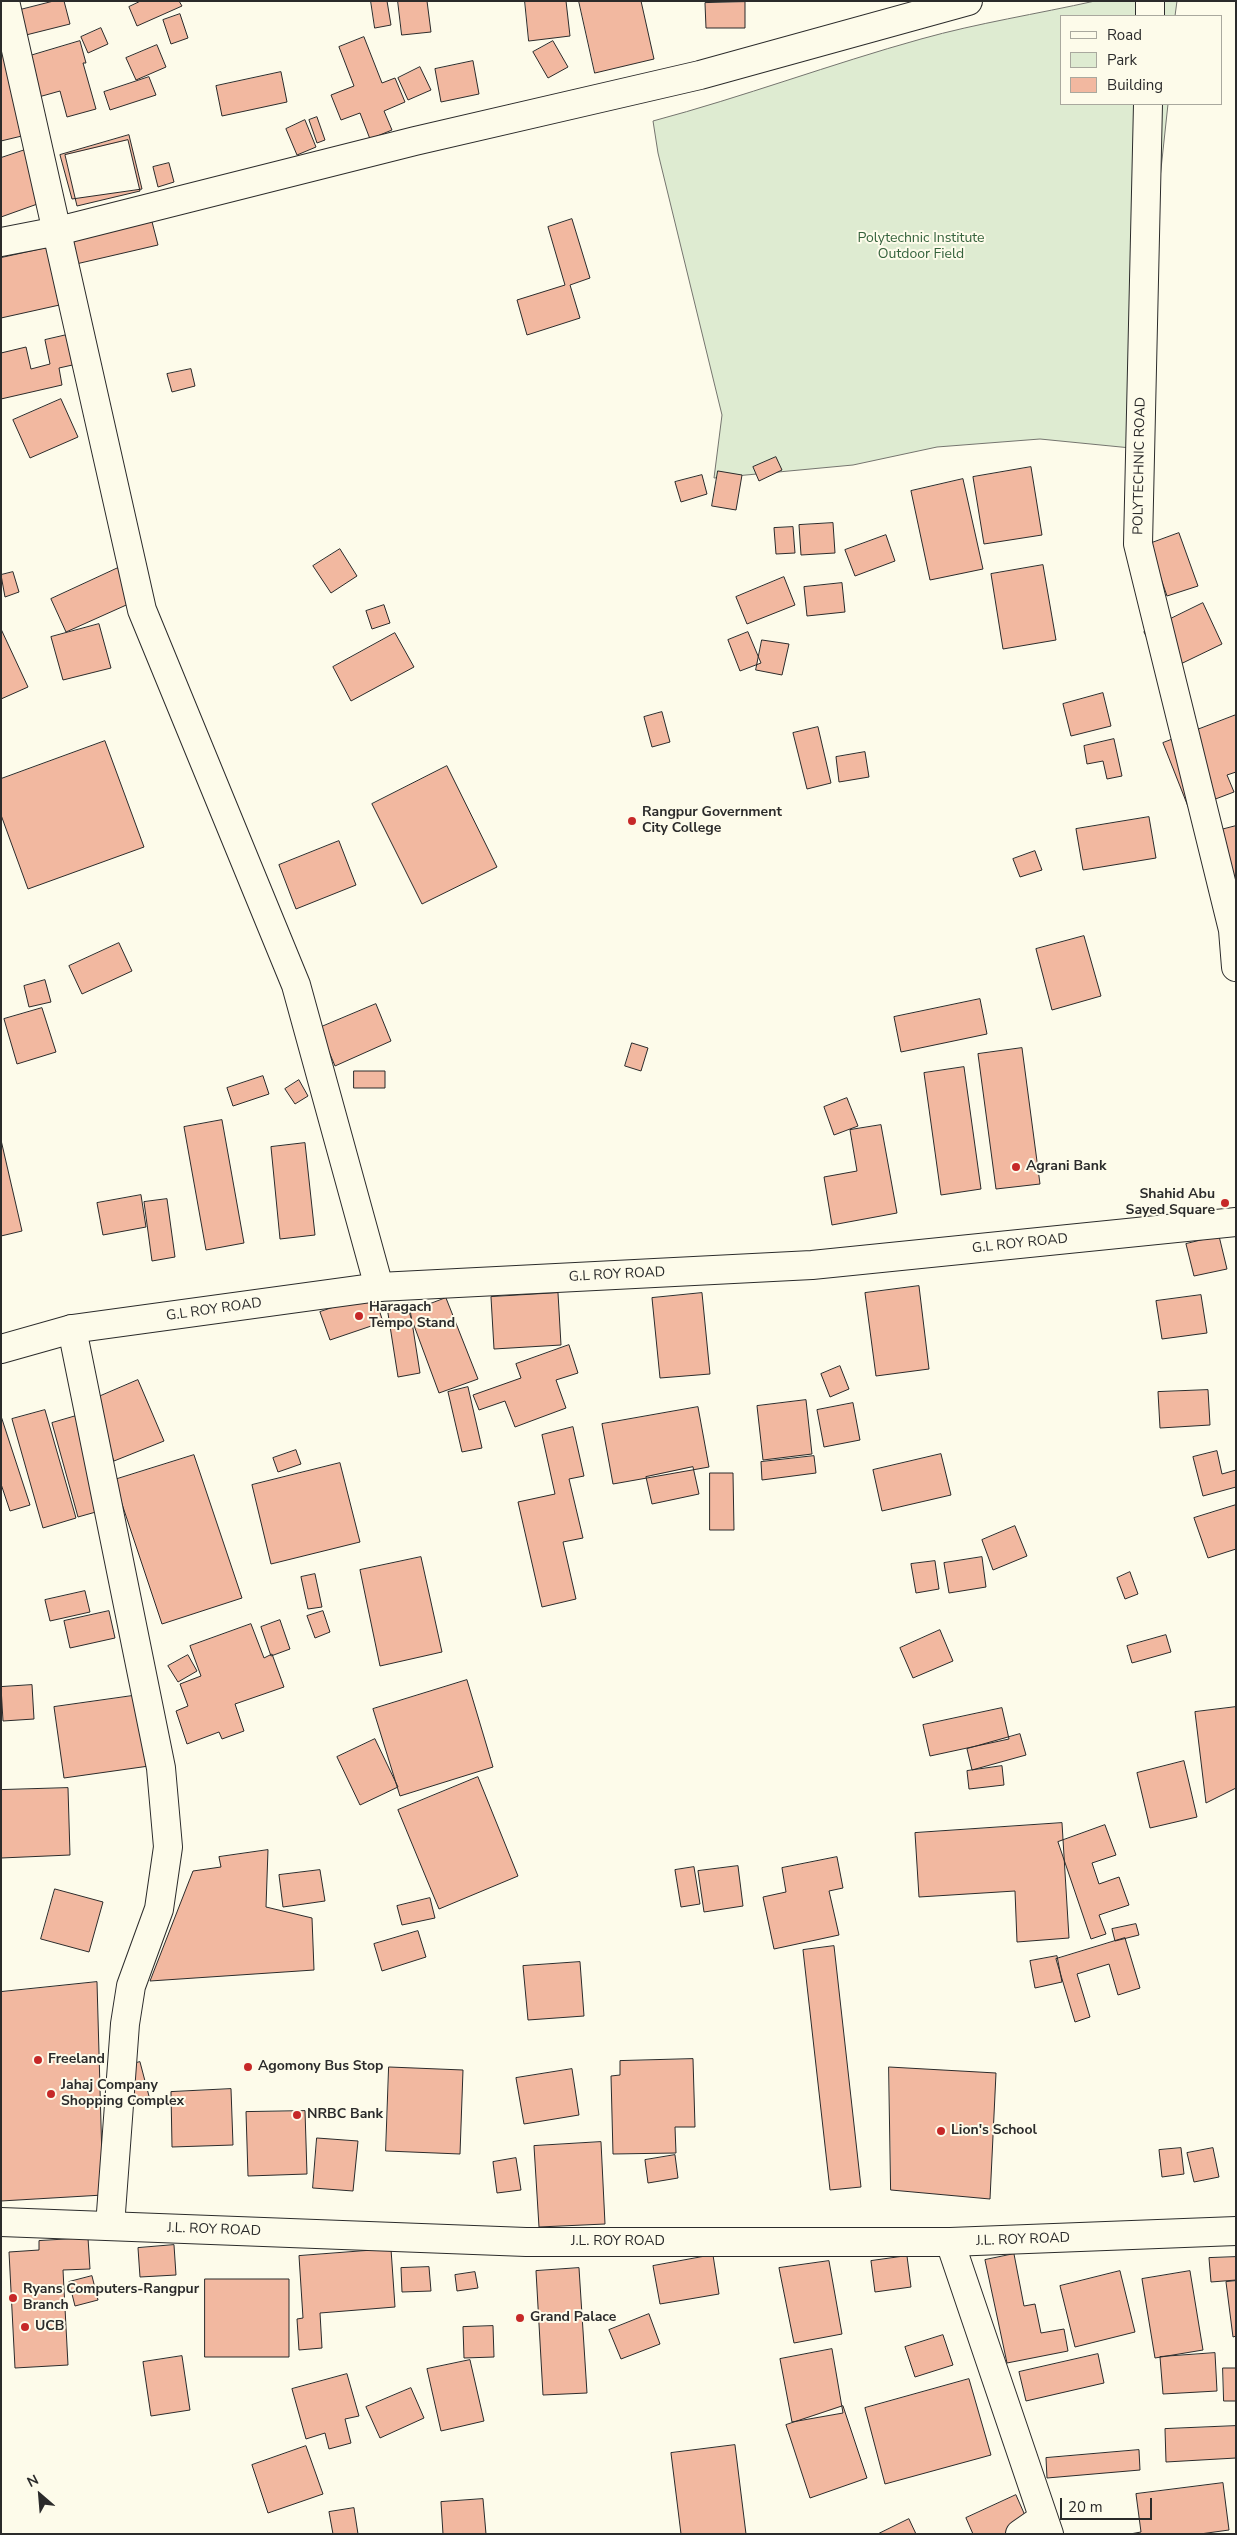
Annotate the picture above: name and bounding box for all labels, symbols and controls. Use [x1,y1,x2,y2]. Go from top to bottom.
legend [1060,15,1222,105]
text: Road [1107,25,1142,45]
text: Park [1107,50,1137,70]
text: Building [1107,75,1163,95]
park label: Polytechnic Institute Outdoor Field [857,231,985,264]
street label: POLYTECHNIC ROAD [1130,397,1150,535]
place label: Rangpur Government City College [642,805,782,838]
marker: Rangpur Government City College [626,815,638,827]
place label: Agrani Bank [1026,1159,1106,1175]
marker: Agrani Bank [1010,1161,1022,1173]
place label: Shahid Abu Sayed Square [1126,1187,1215,1220]
marker: Shahid Abu Sayed Square [1219,1197,1231,1209]
street label: G.L ROY ROAD [971,1231,1069,1257]
street label: G.L ROY ROAD [568,1264,666,1286]
street label: G.L ROY ROAD [165,1295,263,1325]
place label: Haragach Tempo Stand [369,1300,455,1332]
marker: Haragach Tempo Stand [353,1310,365,1322]
place label: Freeland [48,2052,105,2068]
marker: Freeland [32,2054,44,2066]
place label: Agomony Bus Stop [258,2059,383,2075]
marker: Agomony Bus Stop [242,2061,254,2073]
place label: Jahaj Company Shopping Complex [61,2078,184,2110]
marker: Jahaj Company Shopping Complex [45,2088,57,2100]
place label: NRBC Bank [307,2107,383,2123]
marker: NRBC Bank [291,2109,303,2121]
place label: Lion's School [951,2123,1037,2139]
marker: Lion's School [935,2125,947,2137]
street label: J.L. ROY ROAD [167,2220,261,2240]
street label: J.L. ROY ROAD [976,2230,1070,2250]
street label: J.L. ROY ROAD [571,2234,665,2250]
place label: Ryans Computers-Rangpur Branch [23,2282,199,2314]
marker: Ryans Computers-Rangpur Branch [7,2292,19,2304]
place label: Grand Palace [530,2310,616,2326]
marker: Grand Palace [514,2312,526,2324]
place label: UCB [35,2319,64,2335]
marker: UCB [19,2321,31,2333]
north arrow [15,2470,65,2520]
text: N [24,2470,42,2492]
scale bar [1062,2488,1154,2520]
text: 20 m [1068,2497,1103,2517]

